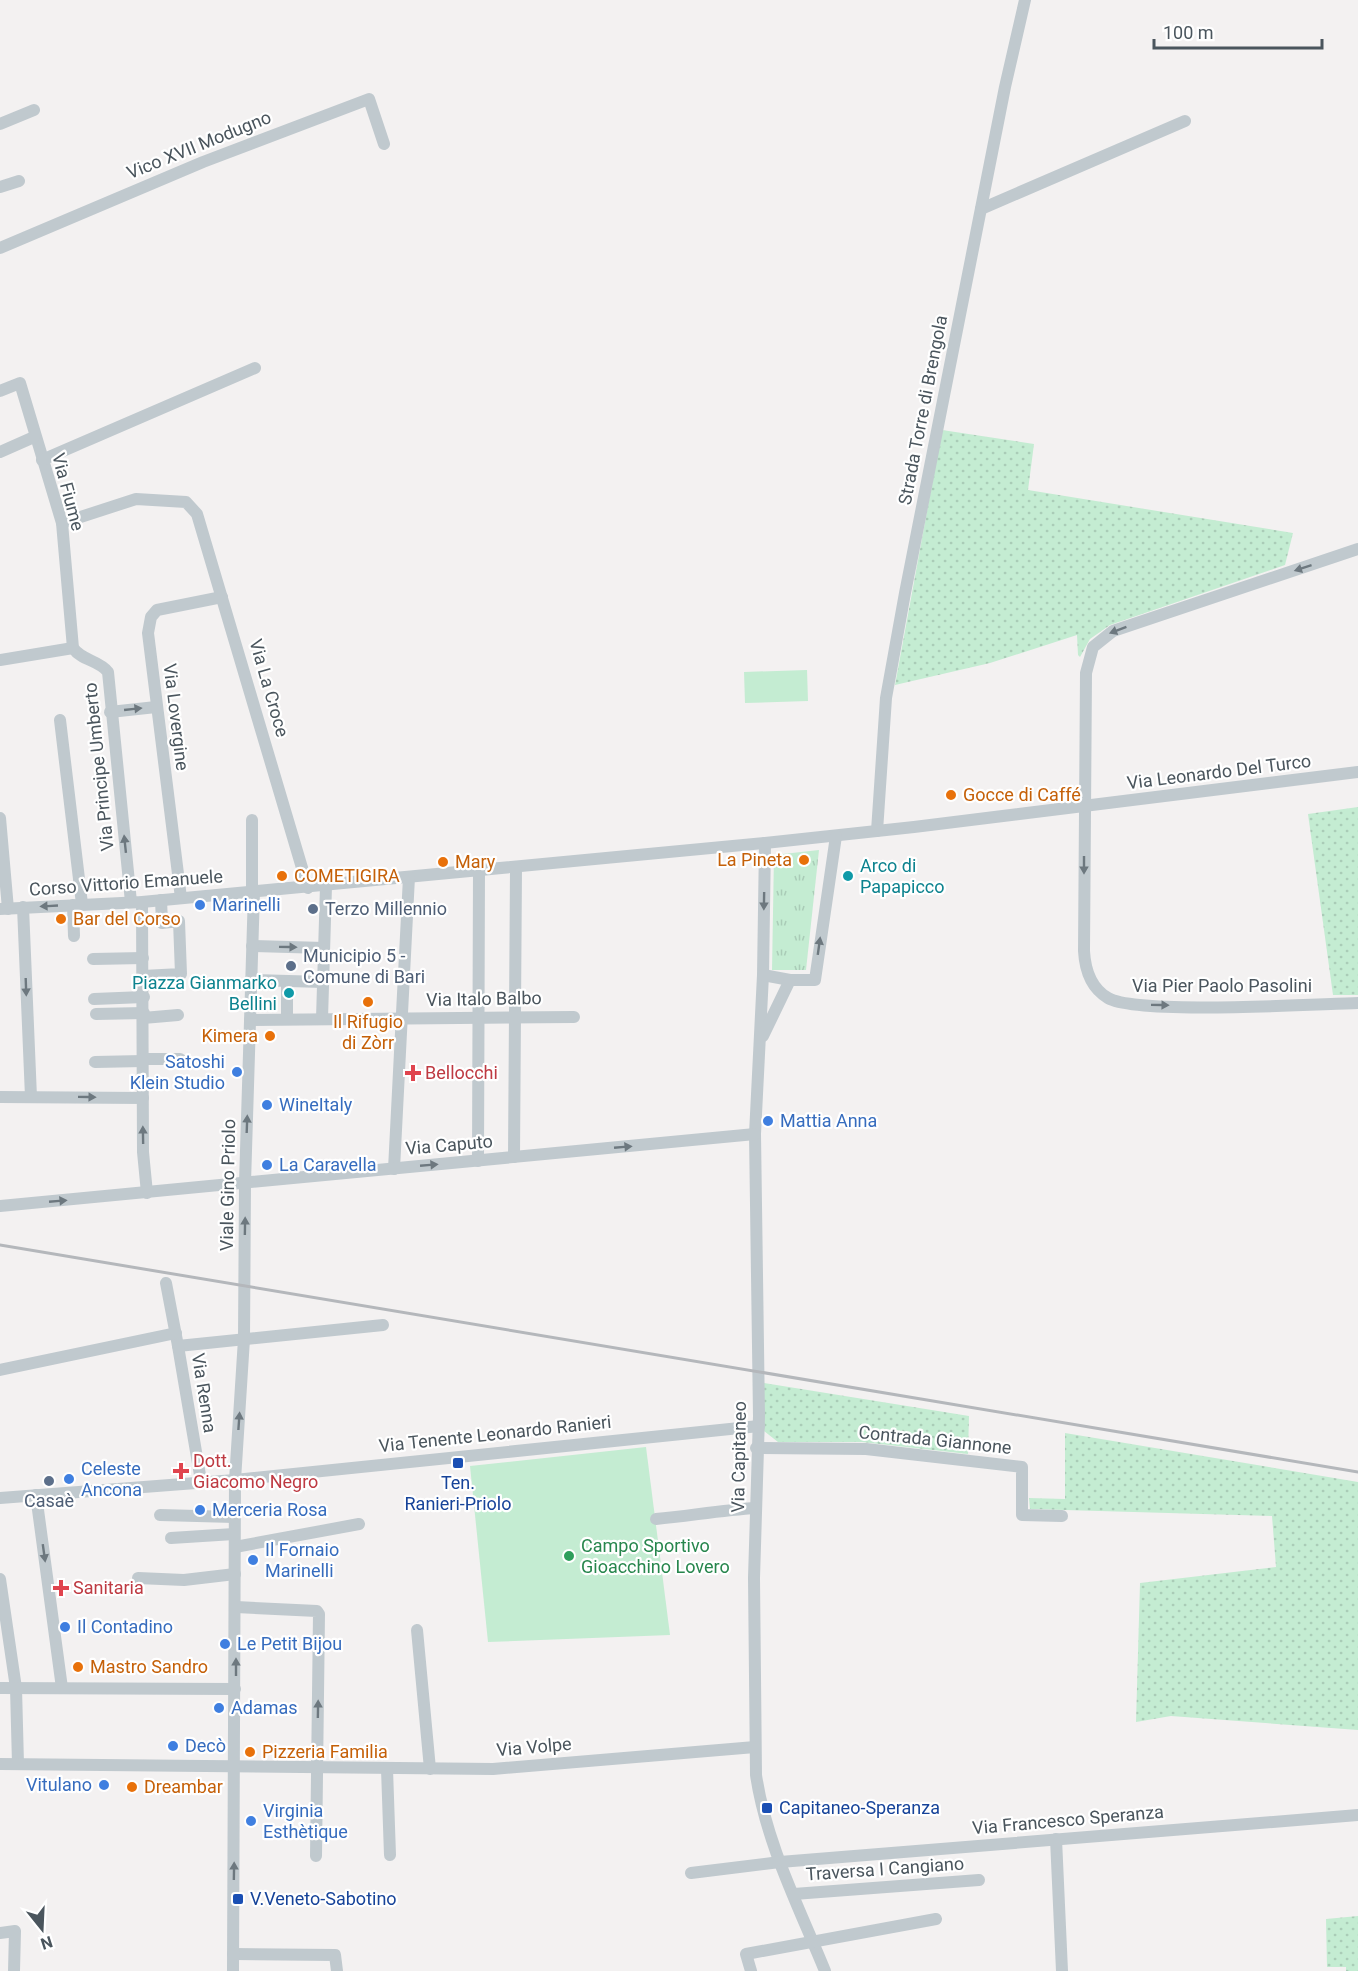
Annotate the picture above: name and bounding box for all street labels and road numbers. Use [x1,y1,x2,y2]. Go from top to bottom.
street label: Vico XVII Modugno [124,106,274,183]
street label: Strada Torre di Brengola [894,313,951,506]
street label: Via Fiume [48,451,89,533]
street label: Via La Croce [245,636,293,739]
street label: Via Lovergine [159,662,193,772]
street label: Via Principe Umberto [79,682,118,852]
street label: Via Leonardo Del Turco [1126,750,1312,793]
street label: Corso Vittorio Emanuele [28,865,224,900]
street label: Via Pier Paolo Pasolini [1132,975,1312,996]
street label: Via Italo Balbo [426,987,542,1010]
street label: Viale Gino Priolo [216,1119,239,1251]
street label: Via Caputo [404,1130,494,1159]
street label: Via Renna [188,1352,221,1434]
street label: Via Capitaneo [727,1401,750,1513]
street label: Via Tenente Leonardo Ranieri [378,1411,612,1456]
street label: Contrada Giannone [857,1421,1013,1458]
street label: Via Volpe [495,1733,572,1760]
street label: Via Francesco Speranza [971,1801,1165,1838]
street label: Traversa I Cangiano [805,1852,965,1885]

